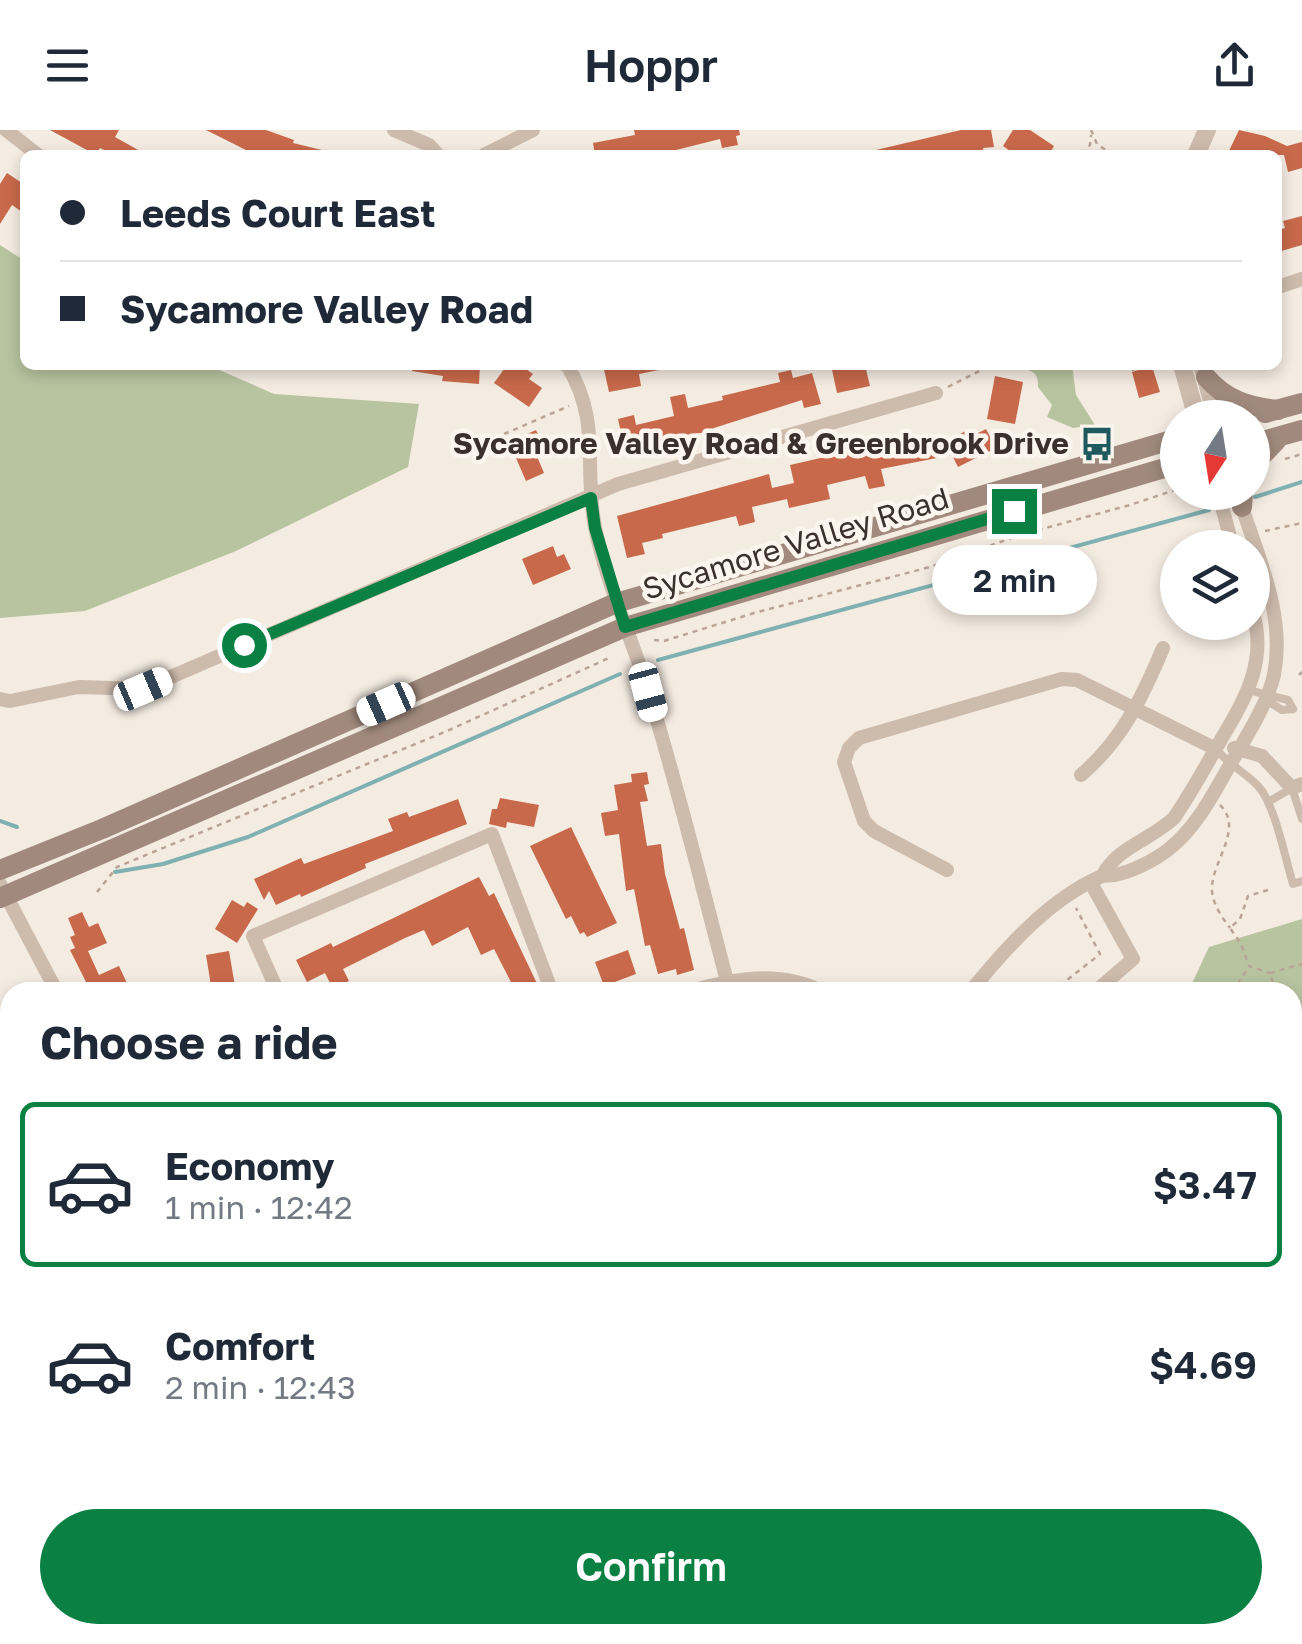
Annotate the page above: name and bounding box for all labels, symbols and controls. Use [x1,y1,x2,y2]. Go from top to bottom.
icon: menu [40,38,95,93]
text: Hoppr [584,38,718,92]
icon: share [1207,38,1262,93]
text: Leeds Court East [120,190,435,235]
text: Sycamore Valley Road [120,286,533,331]
north arrow [1160,400,1270,510]
map controls [1160,400,1270,640]
place label: Sycamore Valley Road & Greenbrook Drive [453,425,1069,461]
bus stop icon: Sycamore Valley Road & Greenbrook Drive [1078,425,1116,463]
street label: Sycamore Valley Road [638,479,953,607]
route end [992,489,1037,534]
button: layers [1160,530,1270,640]
callout: 2 min [932,546,1096,616]
text: 2 min [973,561,1056,599]
route start [222,623,267,668]
car [626,659,670,725]
car [110,663,176,715]
car [352,678,420,730]
text: Choose a ride [40,1015,338,1069]
icon: car [45,1140,135,1230]
text: Economy [165,1143,334,1188]
text: $3.47 [1153,1162,1257,1207]
text: 1 min · 12:42 [165,1188,352,1226]
icon: car [45,1320,135,1410]
text: Comfort [165,1323,315,1368]
text: $4.69 [1149,1342,1257,1387]
text: 2 min · 12:43 [165,1368,356,1406]
button: Confirm [40,1509,1262,1624]

